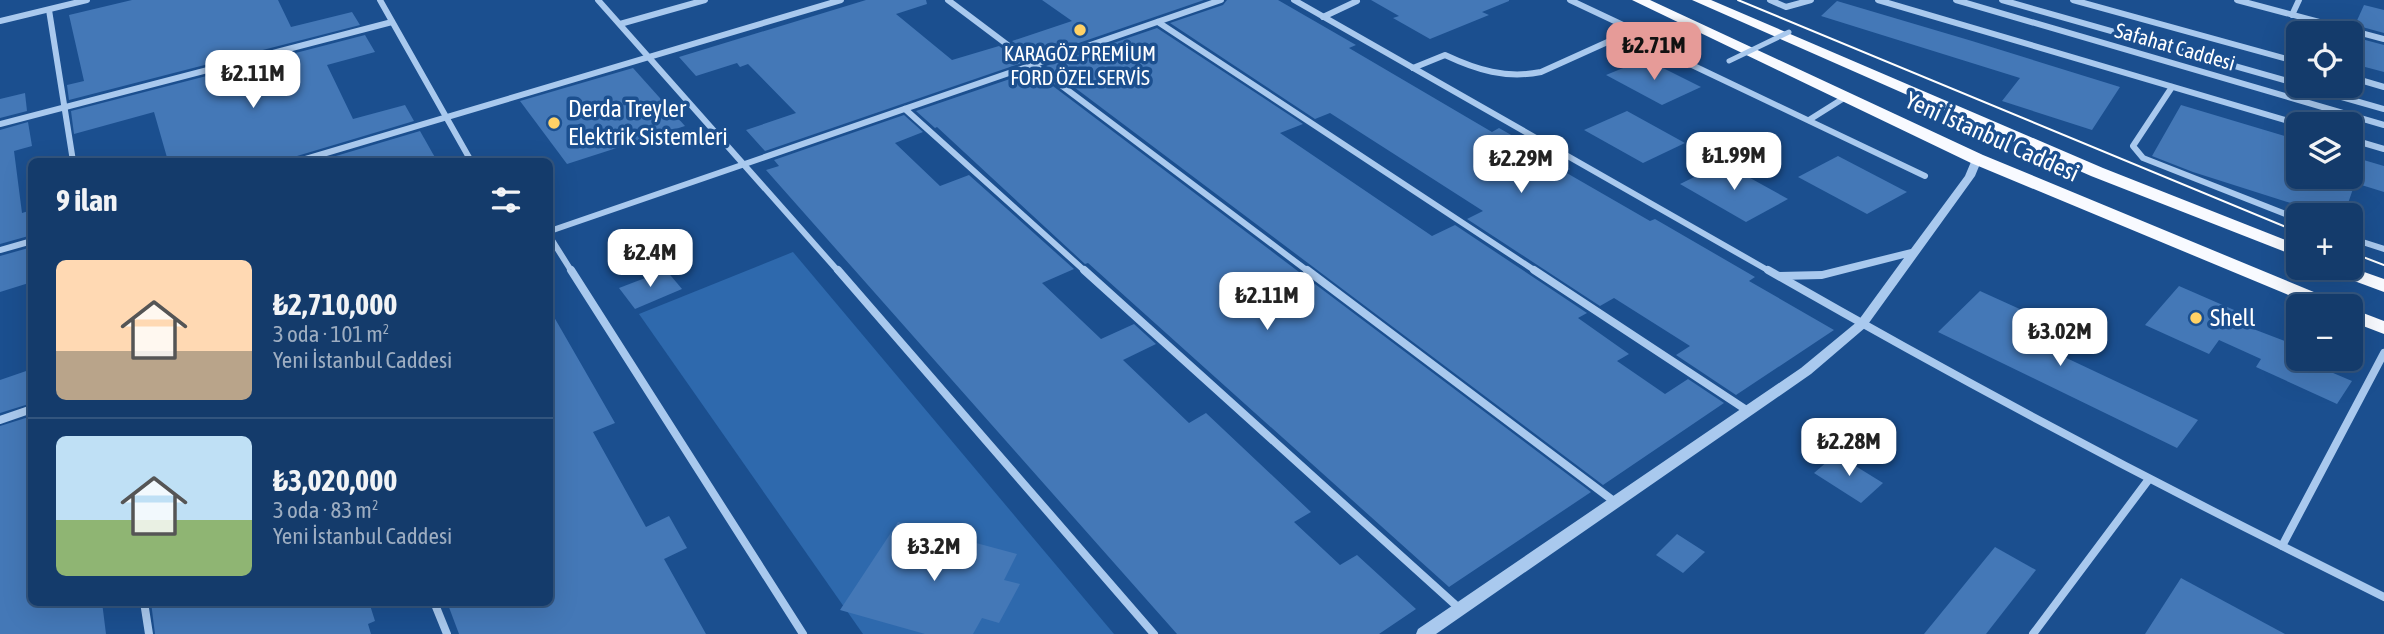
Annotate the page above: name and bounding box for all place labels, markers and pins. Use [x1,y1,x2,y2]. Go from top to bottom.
marker: KARAGÖZ PREMİUM FORD ÖZEL SERVİS [1072,22,1088,38]
pin: ₺2.71M [1597,22,1711,82]
place label: KARAGÖZ PREMİUM FORD ÖZEL SERVİS [1004,41,1156,89]
pin: ₺2.11M [196,50,310,110]
place label: Derda Treyler Elektrik Sistemleri [568,95,728,150]
marker: Derda Treyler Elektrik Sistemleri [546,115,562,131]
pin: ₺1.99M [1677,132,1791,192]
pin: ₺2.29M [1464,136,1578,195]
pin: ₺2.4M [601,230,699,289]
pin: ₺2.11M [1210,272,1324,332]
place label: Shell [2210,304,2256,331]
pin: ₺3.02M [2003,308,2117,368]
marker: Shell [2188,310,2204,326]
pin: ₺2.28M [1792,419,1906,478]
pin: ₺3.2M [885,524,983,583]

